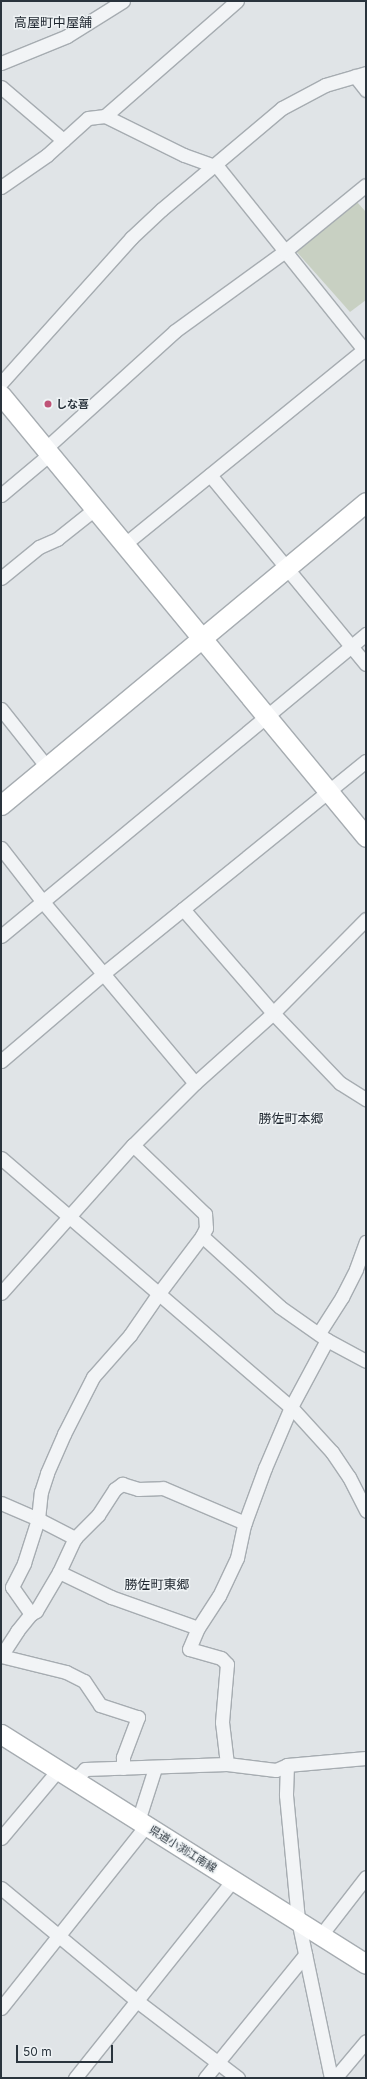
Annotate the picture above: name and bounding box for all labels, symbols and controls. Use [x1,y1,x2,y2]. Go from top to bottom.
district label: 高屋町中屋舗 [14,14,92,30]
place label: しな喜 [56,397,89,411]
marker: しな喜 [43,399,53,409]
district label: 勝佐町本郷 [259,1110,323,1126]
district label: 勝佐町東郷 [125,1576,189,1592]
street label: 県道小渕江南線 [147,1823,219,1875]
scale bar [18,2037,115,2063]
text: 50 m [23,2044,52,2059]

